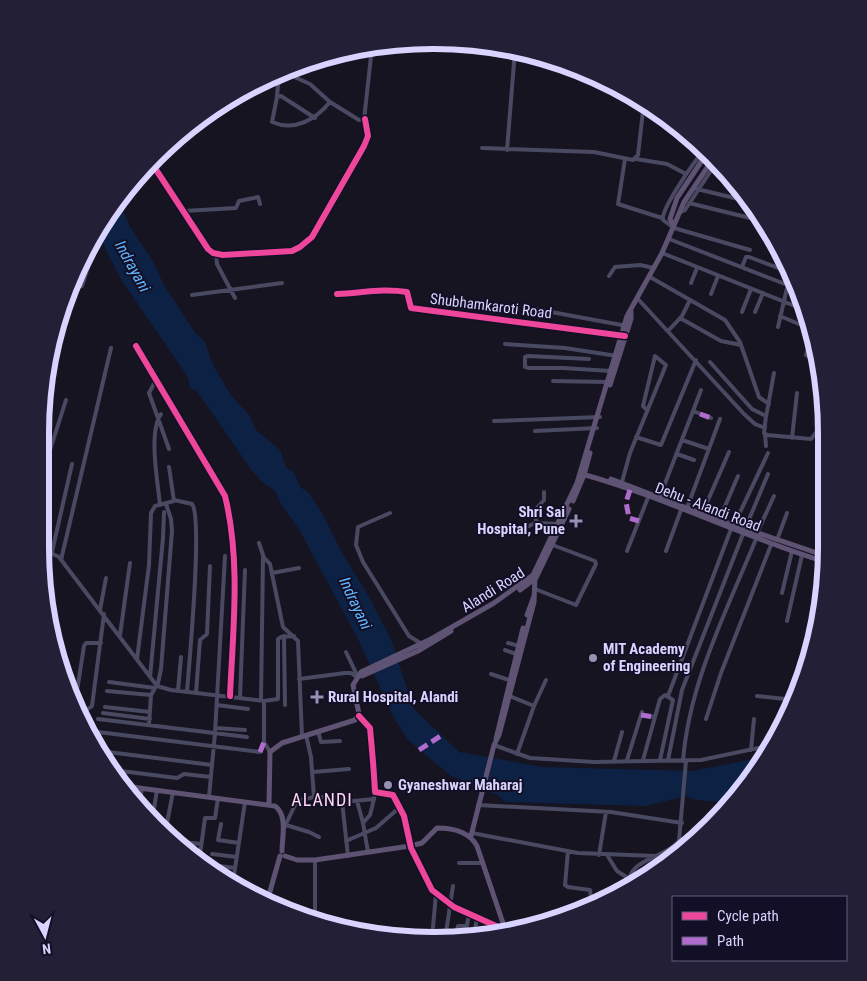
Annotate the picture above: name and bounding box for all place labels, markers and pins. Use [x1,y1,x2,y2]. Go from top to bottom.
place label: Shri Sai Hospital, Pune [477,503,565,538]
marker: Shri Sai Hospital, Pune [569,514,583,528]
place label: MIT Academy of Engineering [603,640,690,675]
marker: MIT Academy of Engineering [587,652,599,664]
place label: Rural Hospital, Alandi [328,688,458,706]
marker: Rural Hospital, Alandi [310,690,324,704]
place label: Gyaneshwar Maharaj [398,776,523,794]
marker: Gyaneshwar Maharaj [382,779,394,791]

